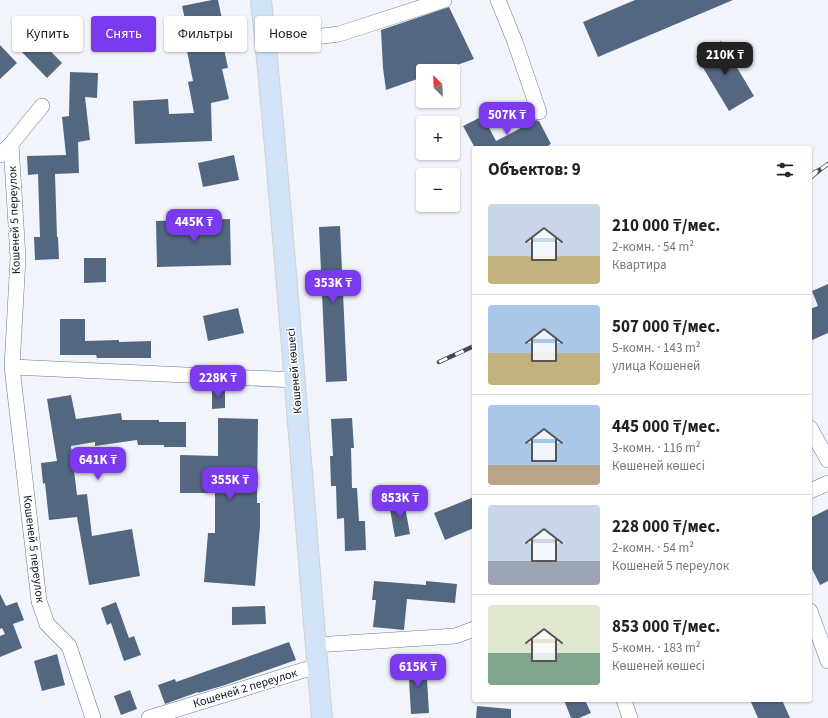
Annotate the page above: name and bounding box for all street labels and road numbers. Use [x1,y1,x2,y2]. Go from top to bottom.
street label: Кошеней 5 переулок [4,166,25,274]
street label: Көшеней көшесі [282,327,307,414]
street label: Кошеней 5 переулок [18,494,49,604]
street label: Кошеней 2 переулок [191,665,299,712]

